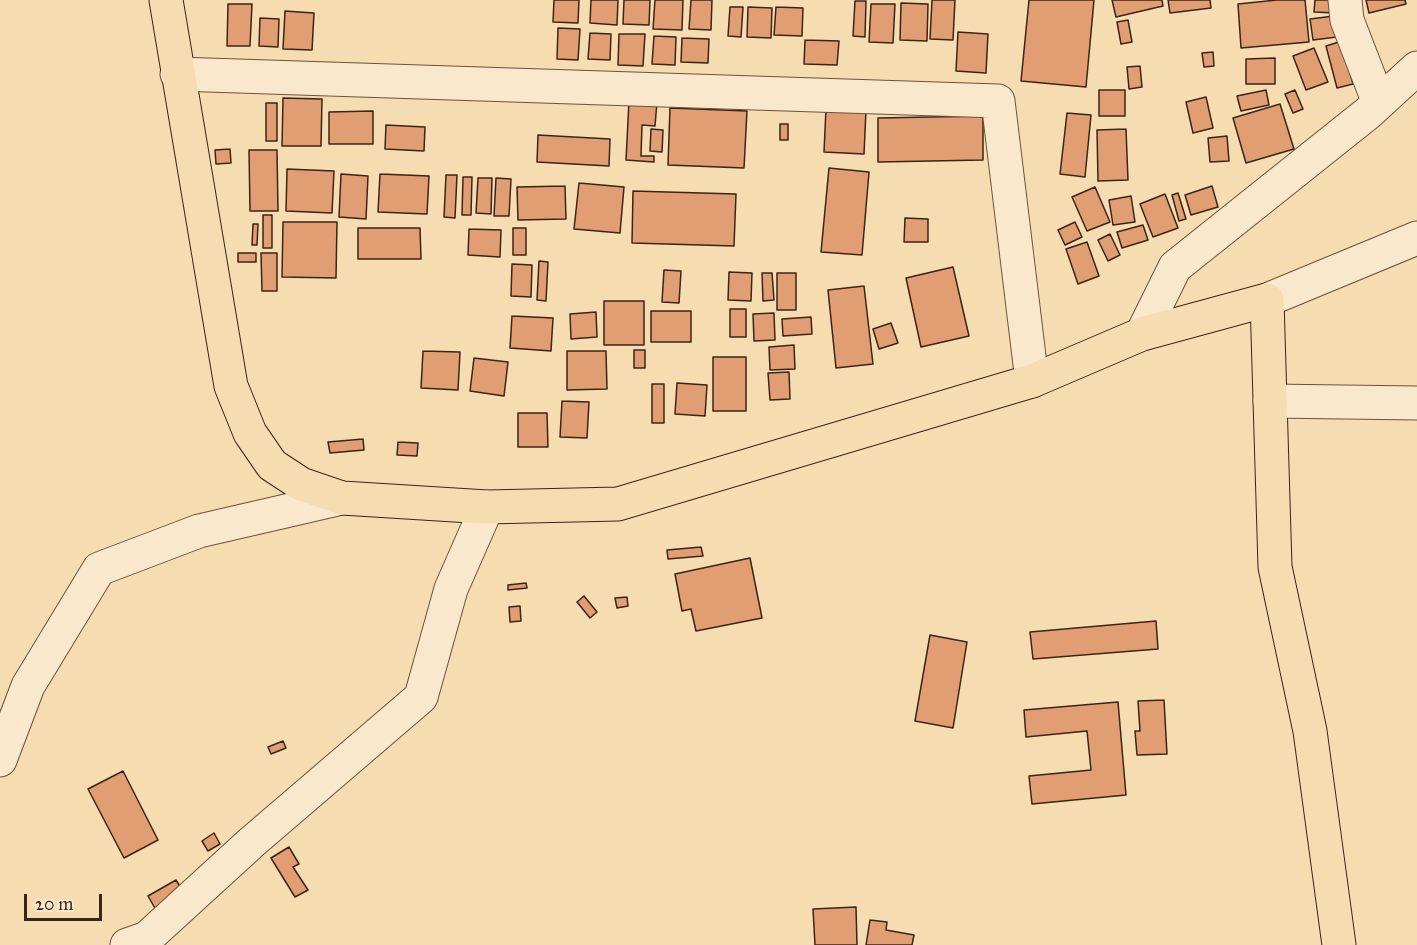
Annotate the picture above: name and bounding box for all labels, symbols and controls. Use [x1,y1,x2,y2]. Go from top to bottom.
scale bar [27,882,105,920]
text: 20 m [35,893,73,915]

